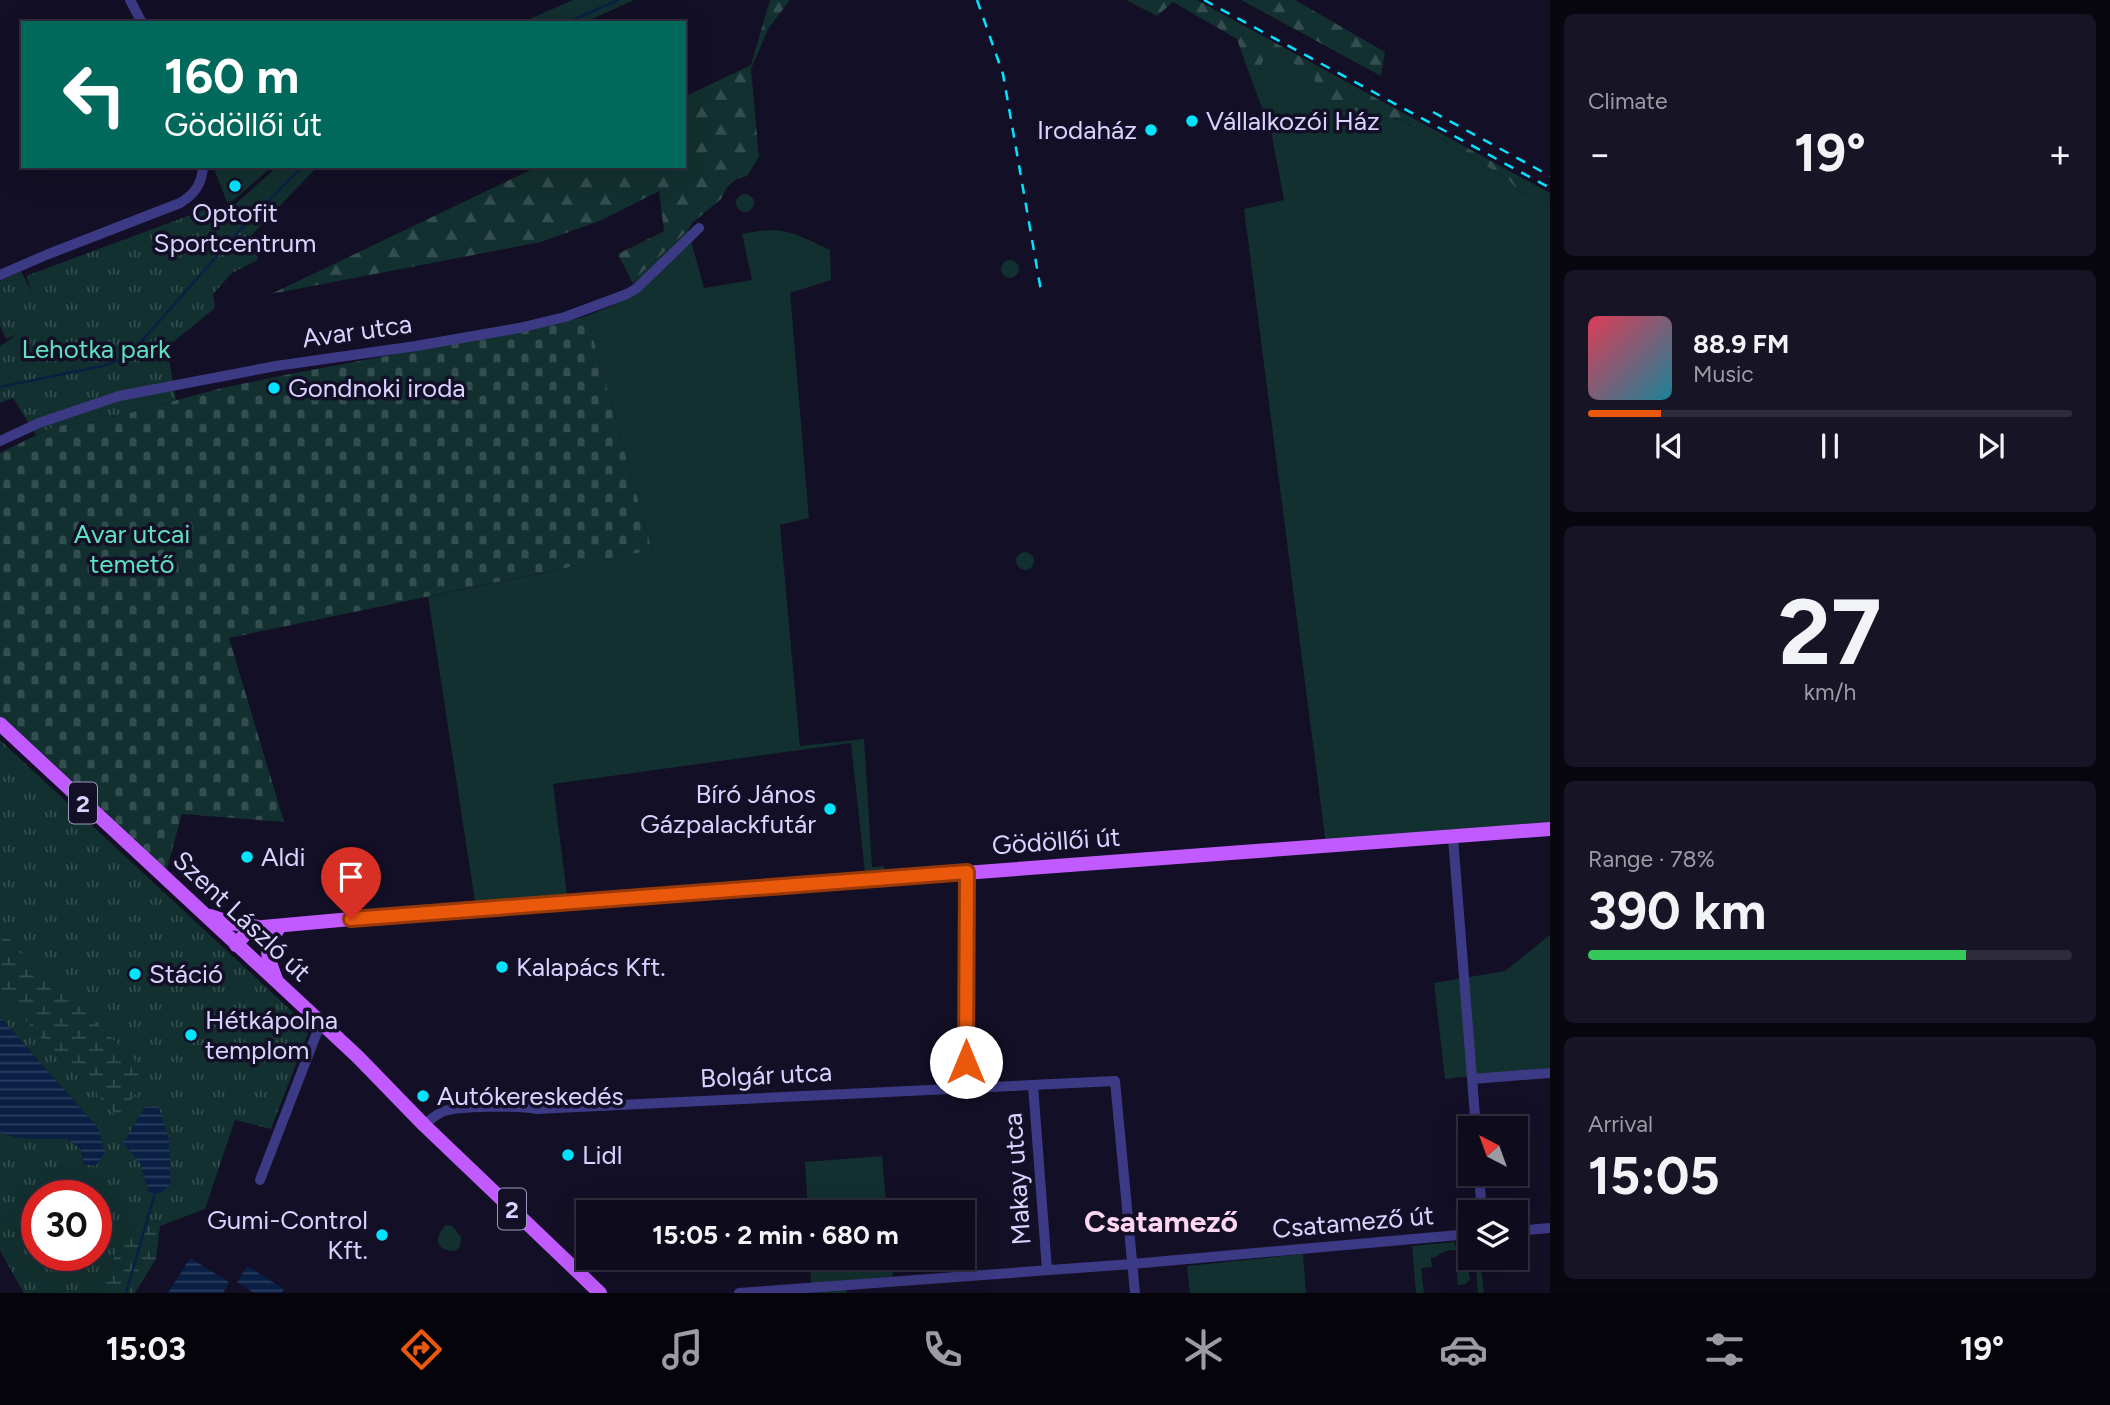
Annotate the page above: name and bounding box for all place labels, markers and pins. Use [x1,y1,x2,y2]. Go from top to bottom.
place label: Vállalkozói Ház [1206,105,1380,137]
marker: Vállalkozói Ház [1184,113,1200,129]
place label: Irodaház [1037,114,1137,146]
marker: Irodaház [1143,122,1159,138]
marker: Optofit Sportcentrum [227,178,243,194]
place label: Optofit Sportcentrum [154,197,316,259]
place label: Gondnoki iroda [288,372,466,404]
marker: Gondnoki iroda [266,380,282,396]
place label: Bíró János Gázpalackfutár [640,778,816,840]
marker: Bíró János Gázpalackfutár [822,801,838,817]
place label: Aldi [261,841,306,873]
pin [321,847,381,919]
marker: Aldi [239,849,255,865]
place label: Kalapács Kft. [516,951,666,983]
place label: Stáció [149,958,223,990]
marker: Kalapács Kft. [494,959,510,975]
marker: Stáció [127,966,143,982]
place label: Hétkápolna templom [205,1004,338,1066]
marker: Hétkápolna templom [183,1027,199,1043]
place label: Autókereskedés [437,1080,624,1112]
marker: Autókereskedés [415,1088,431,1104]
place label: Lidl [582,1139,623,1171]
marker: Lidl [560,1147,576,1163]
place label: Gumi-Control Kft. [207,1204,368,1266]
marker: Gumi-Control Kft. [374,1227,390,1243]

